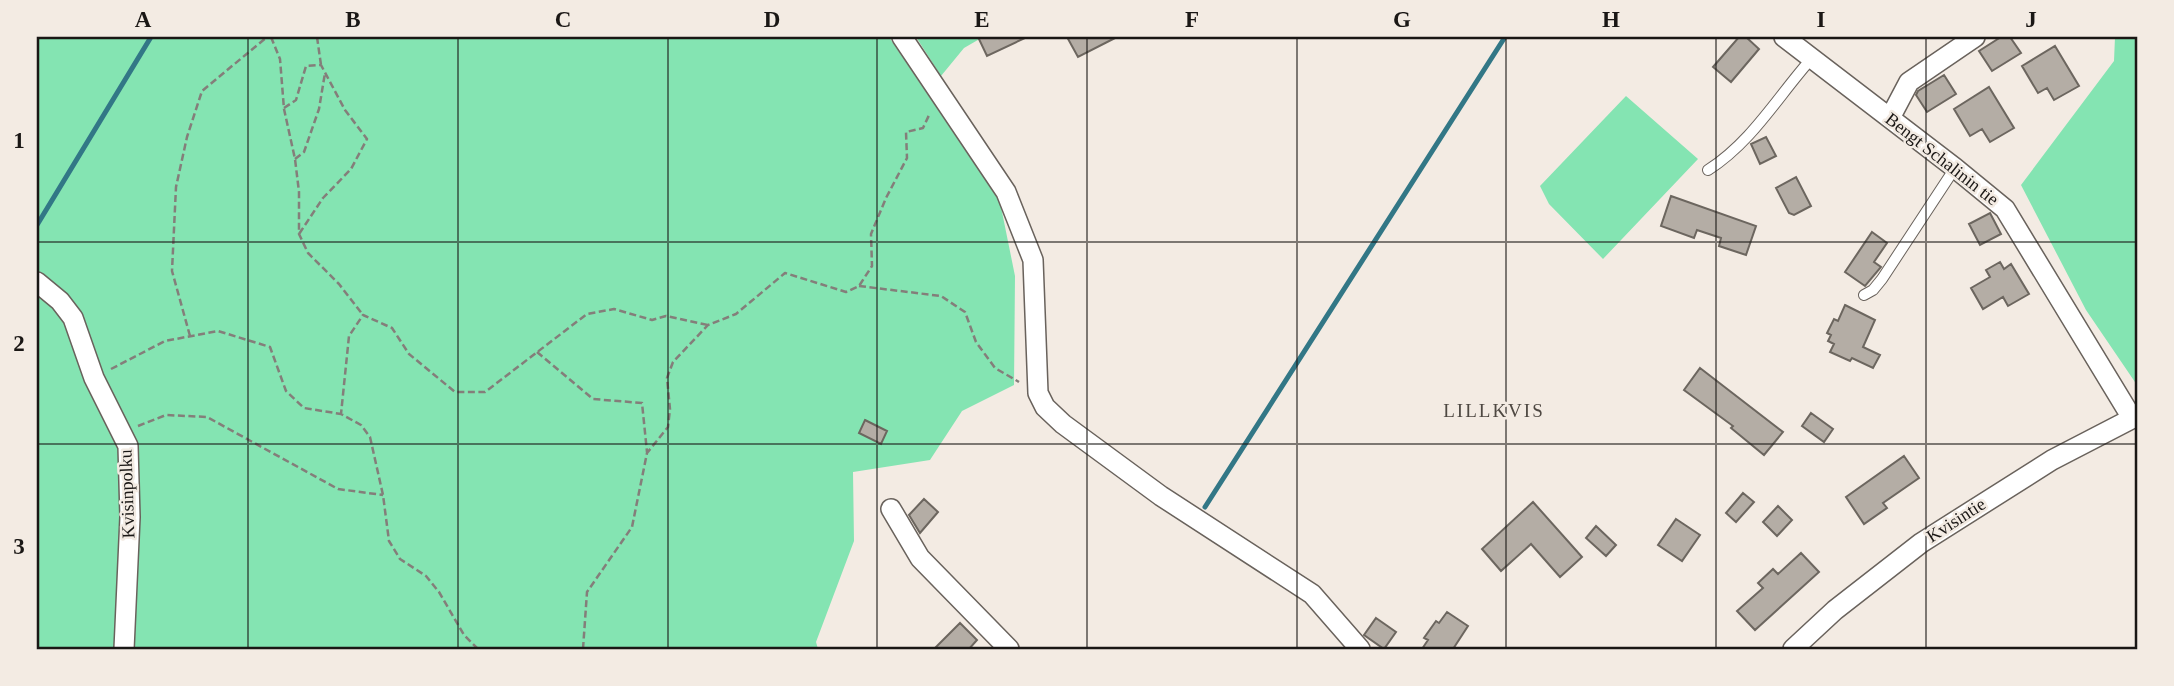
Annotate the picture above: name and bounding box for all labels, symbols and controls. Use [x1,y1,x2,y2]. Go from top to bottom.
text: A [135,7,152,32]
text: B [345,7,361,32]
text: C [555,7,571,32]
text: D [764,7,780,32]
text: E [974,7,990,32]
text: F [1185,7,1199,32]
text: G [1393,7,1411,32]
text: H [1602,7,1620,32]
text: I [1817,7,1826,32]
text: J [2025,7,2037,32]
street label: Bengt Schalinin tie [1881,109,2003,209]
text: 1 [13,128,25,153]
text: 2 [13,331,25,356]
district label: LILLKVIS [1443,400,1545,421]
street label: Kvisinpolku [115,449,139,539]
street label: Kvisintie [1923,494,1989,546]
text: 3 [13,534,25,559]

